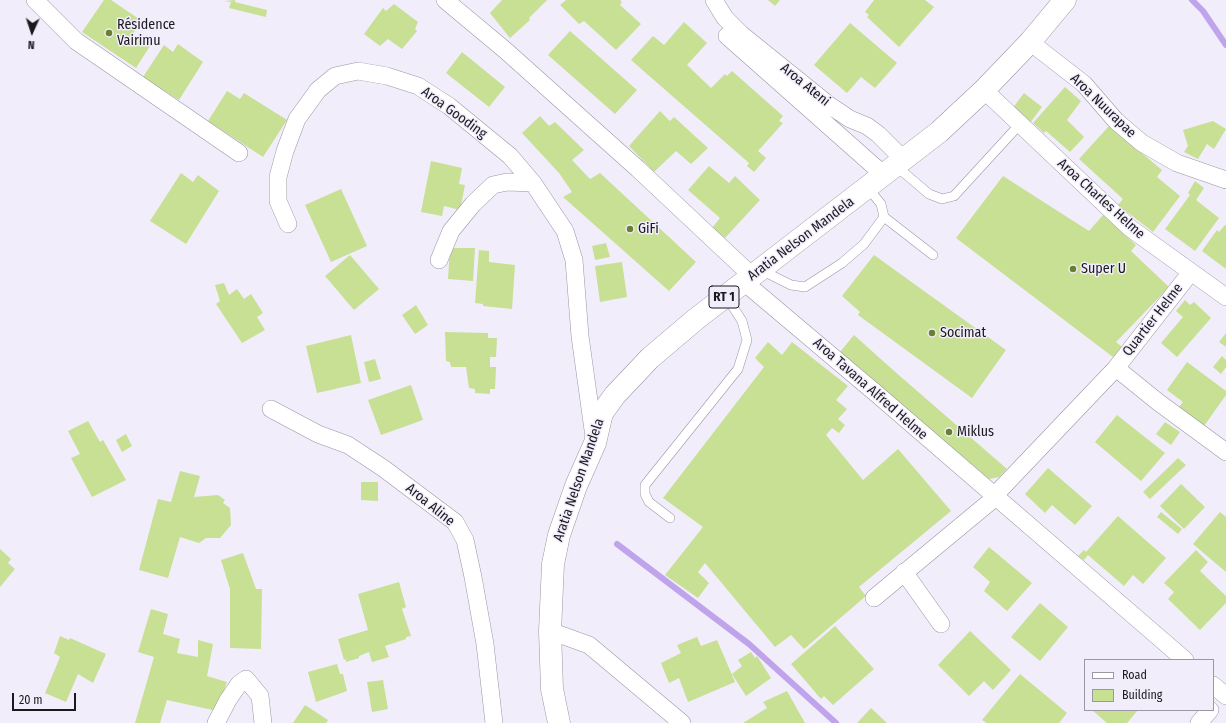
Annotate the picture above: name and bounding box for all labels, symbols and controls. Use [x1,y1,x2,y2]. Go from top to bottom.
north arrow [12,12,52,52]
place label: Résidence Vairimu [117,17,175,50]
marker: Résidence Vairimu [104,28,114,38]
text: N [28,38,35,51]
street label: Aroa Ateni [777,60,833,110]
street label: Aroa Nuurapae [1067,71,1139,141]
street label: Aroa Gooding [418,84,490,142]
street label: Aroa Charles Helme [1054,155,1148,243]
street label: Aratia Nelson Mandela [744,193,858,285]
place label: GiFi [638,221,659,237]
marker: GiFi [625,224,635,234]
place label: Super U [1081,261,1126,277]
marker: Super U [1068,264,1078,274]
street label: Quartier Helme [1119,280,1187,360]
road number: RT 1 [709,286,739,308]
place label: Socimat [940,325,986,341]
marker: Socimat [927,328,937,338]
street label: Aroa Tavana Alfred Helme [809,335,931,443]
street label: Aratia Nelson Mandela [550,416,608,544]
place label: Miklus [957,424,994,440]
marker: Miklus [944,427,954,437]
street label: Aroa Aline [402,480,458,530]
legend [1084,659,1214,711]
text: Road [1122,668,1147,682]
scale bar [14,685,78,711]
text: Building [1122,688,1162,702]
text: 20 m [19,693,43,707]

